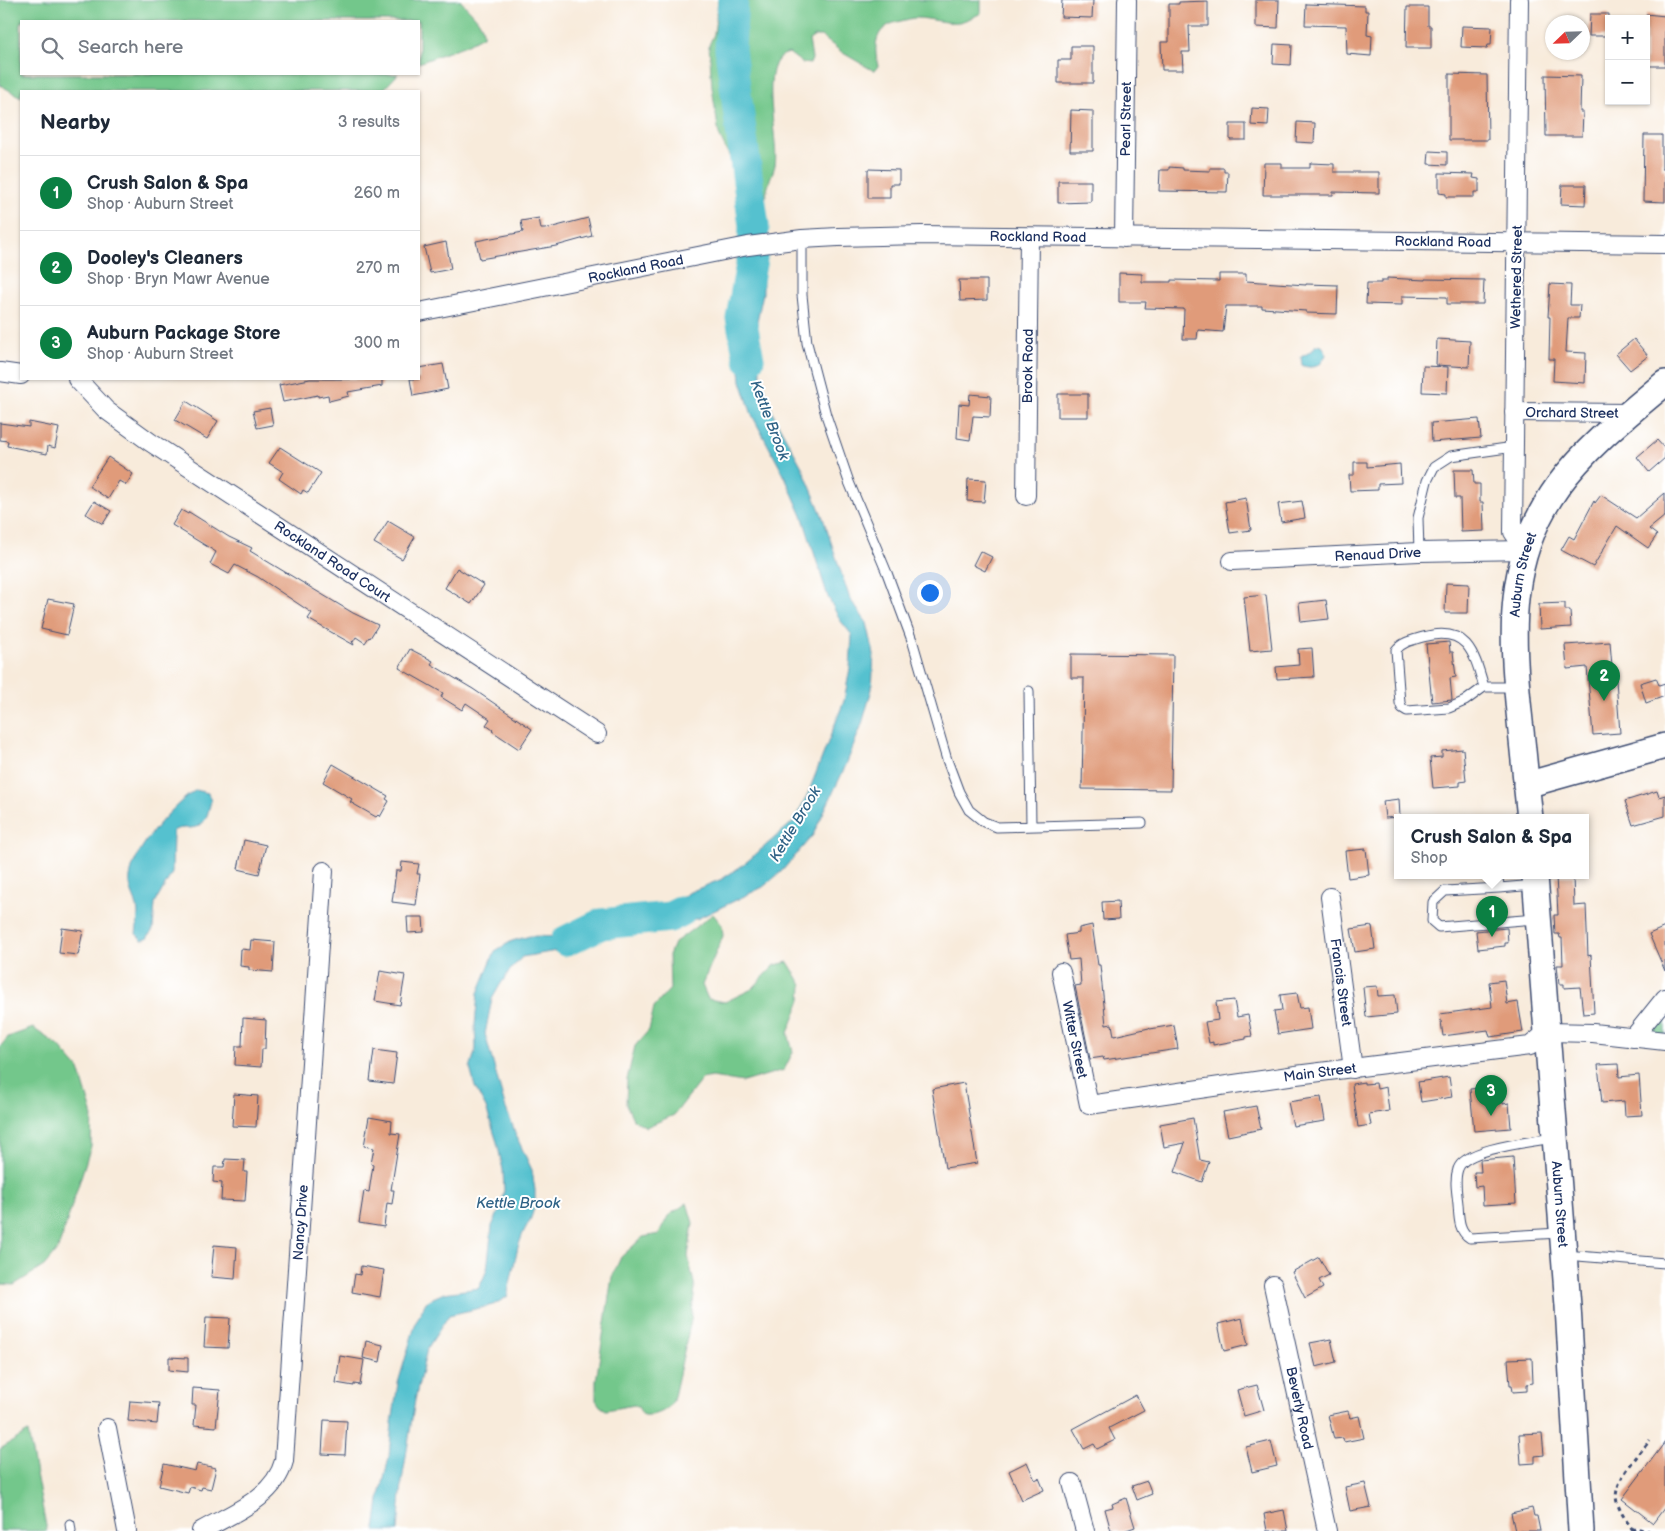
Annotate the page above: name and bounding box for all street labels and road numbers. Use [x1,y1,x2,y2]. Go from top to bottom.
street label: Pearl Street [1117,81,1135,156]
street label: Wethered Street [1507,224,1526,329]
street label: Rockland Road [989,228,1086,246]
street label: Rockland Road [1394,233,1491,251]
street label: Rockland Road [587,251,685,287]
street label: Brook Road [1019,329,1037,404]
street label: Orchard Street [1525,404,1619,422]
street label: Rockland Road Court [271,517,394,606]
street label: Auburn Street [1507,529,1541,618]
street label: Renaud Drive [1334,544,1422,565]
street label: Francis Street [1327,937,1355,1028]
street label: Witter Street [1058,999,1091,1081]
street label: Main Street [1282,1060,1358,1086]
street label: Auburn Street [1548,1160,1572,1249]
street label: Nancy Drive [290,1184,312,1261]
street label: Beverly Road [1282,1365,1317,1451]

